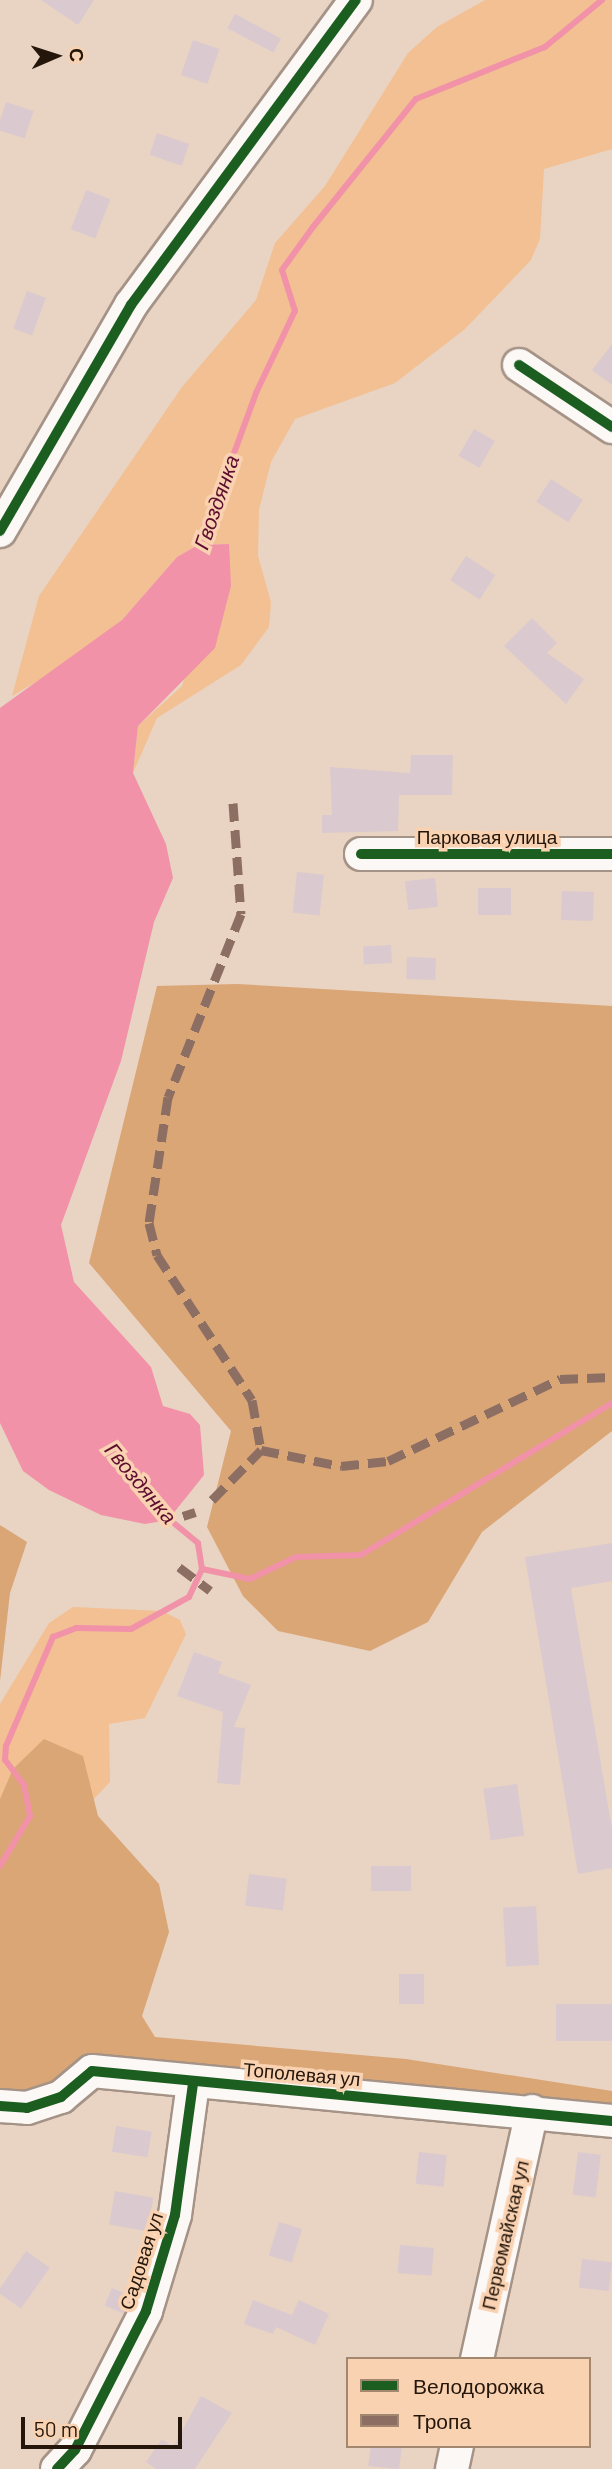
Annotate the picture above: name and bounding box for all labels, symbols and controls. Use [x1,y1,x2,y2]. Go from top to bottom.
north arrow [21,21,91,91]
text: С [66,47,89,62]
water label: Гвоздянка [188,452,244,552]
street label: Парковая улица [417,826,557,848]
water label: Гвоздянка [100,1437,182,1529]
street label: Тополевая ул [242,2058,362,2090]
street label: Первомайская ул [477,2158,533,2312]
street label: Садовая ул [115,2210,167,2312]
legend [346,2357,591,2448]
text: Велодорожка [413,2373,544,2398]
scale bar [24,2402,186,2446]
text: Тропа [413,2408,471,2433]
text: 50 m [34,2416,78,2441]

